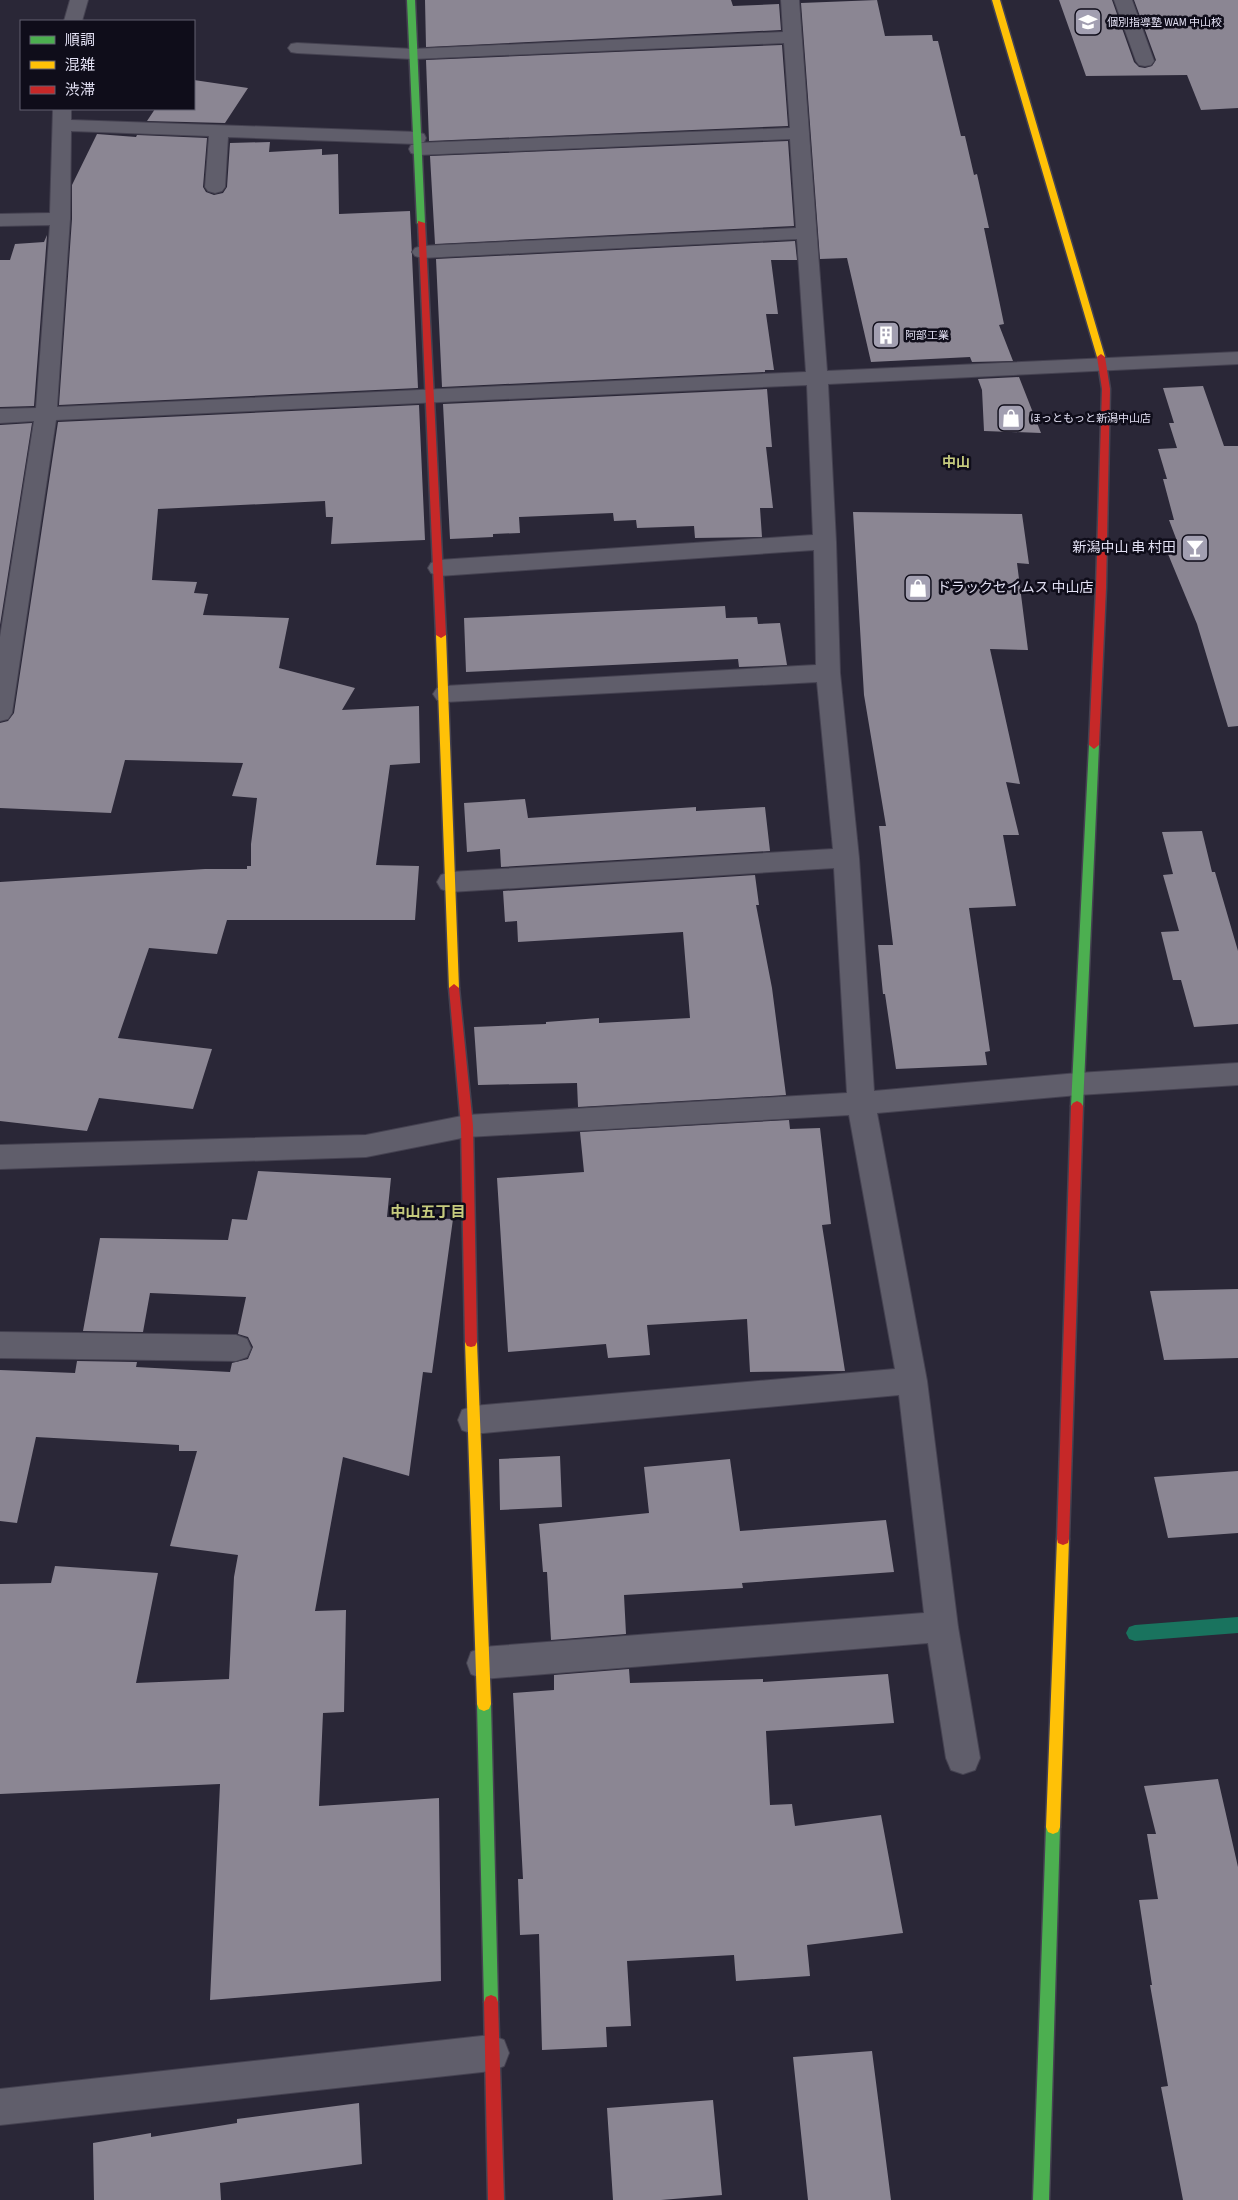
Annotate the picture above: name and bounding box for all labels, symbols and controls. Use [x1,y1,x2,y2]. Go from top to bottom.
school or university icon: 個別指導塾 WAM 中山校 [1073,7,1103,37]
place label: 個別指導塾 WAM 中山校 [1107,15,1222,30]
legend [20,20,195,110]
text: 順調 [65,30,95,51]
text: 混雑 [65,55,95,76]
text: 渋滞 [65,80,95,101]
building icon: 阿部工業 [871,320,901,350]
place label: 阿部工業 [905,328,949,343]
shop icon: ほっともっと新潟中山店 [996,403,1026,433]
place label: ほっともっと新潟中山店 [1030,411,1151,426]
district label: 中山 [942,453,970,473]
bar icon: 新潟中山 串 村田 [1180,533,1210,563]
place label: 新潟中山 串 村田 [1072,538,1176,558]
shop icon: ドラックセイムス 中山店 [903,573,933,603]
place label: ドラックセイムス 中山店 [937,578,1094,598]
district label: 中山五丁目 [390,1202,466,1223]

